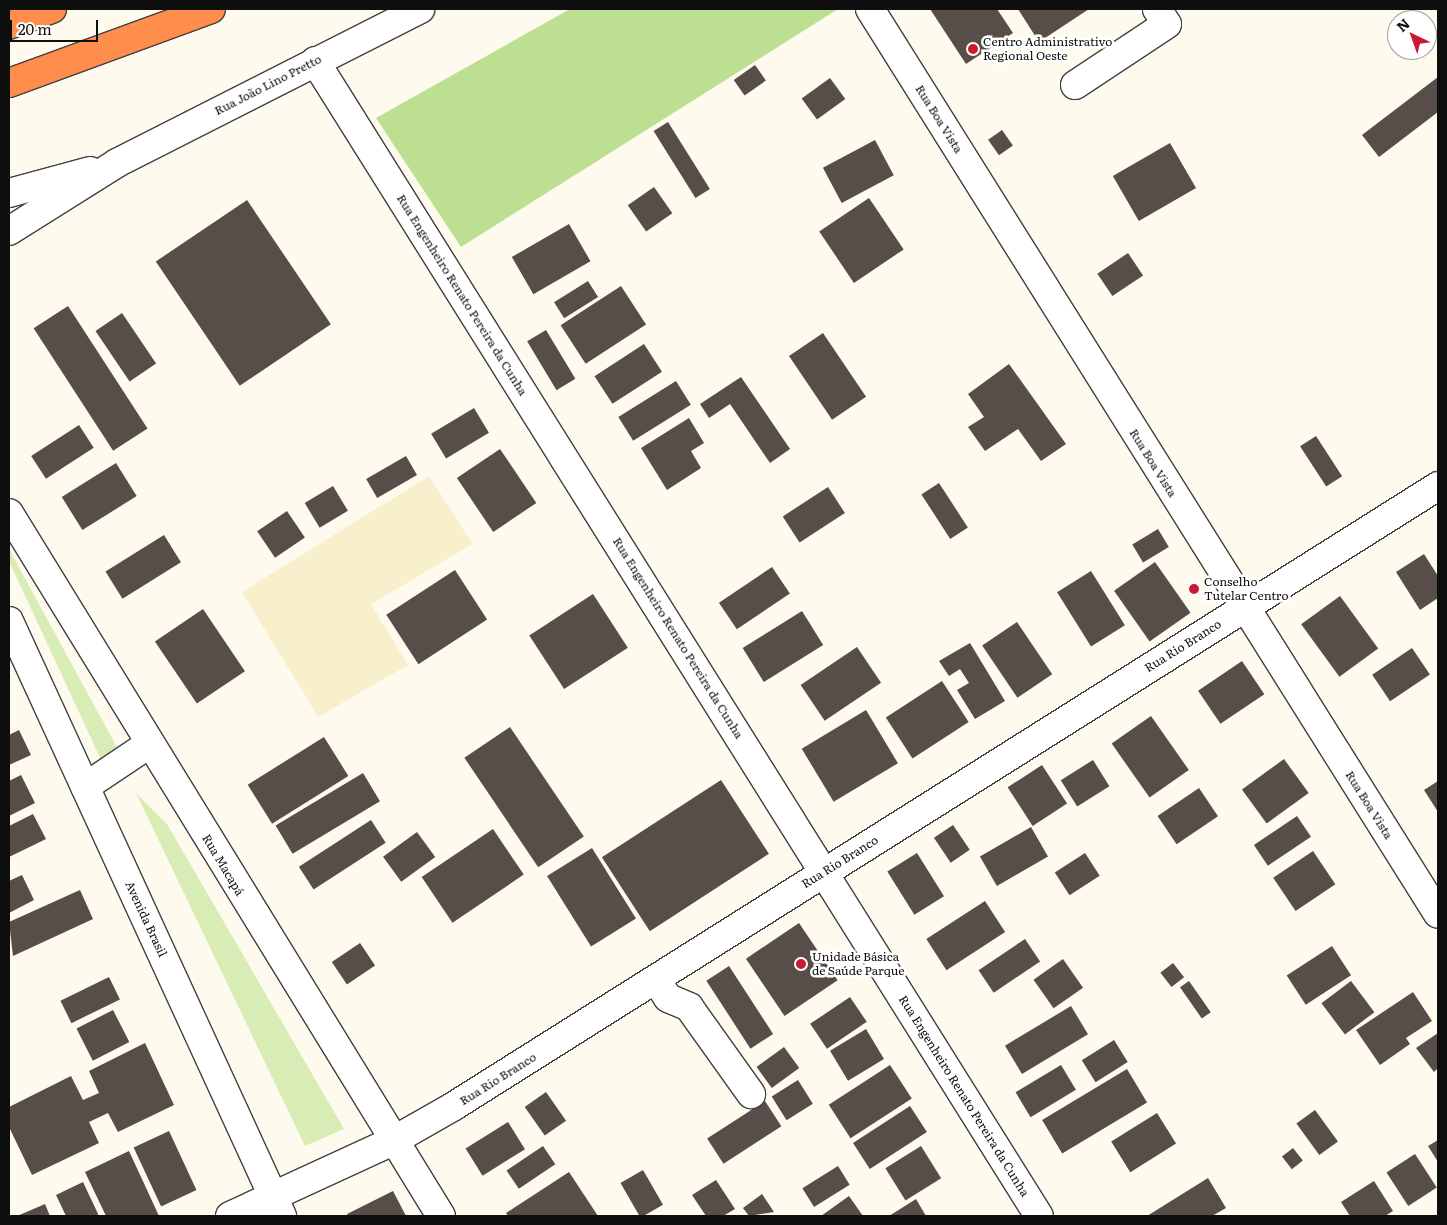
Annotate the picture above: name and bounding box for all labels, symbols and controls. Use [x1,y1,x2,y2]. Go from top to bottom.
scale bar [12,10,100,42]
north arrow [1387,10,1437,60]
text: N [1392,13,1414,36]
text: 20 m [18,17,52,40]
place label: Centro Administrativo Regional Oeste [983,35,1112,63]
marker: Centro Administrativo Regional Oeste [967,43,979,55]
street label: Rua João Lino Pretto [212,52,324,118]
street label: Rua Boa Vista [912,82,966,156]
street label: Rua Engenheiro Renato Pereira da Cunha [394,192,530,398]
street label: Rua Boa Vista [1126,426,1180,500]
street label: Rua Engenheiro Renato Pereira da Cunha [610,535,746,741]
place label: Conselho Tutelar Centro [1204,575,1288,603]
marker: Conselho Tutelar Centro [1188,583,1200,595]
street label: Rua Rio Branco [1142,617,1224,675]
street label: Rua Boa Vista [1342,768,1396,842]
street label: Rua Macapá [199,832,247,898]
street label: Rua Rio Branco [799,833,881,891]
street label: Avenida Brasil [122,879,170,959]
place label: Unidade Básica de Saúde Parque [812,950,905,978]
marker: Unidade Básica de Saúde Parque [794,957,808,971]
street label: Rua Engenheiro Renato Pereira da Cunha [896,993,1032,1199]
street label: Rua Rio Branco [457,1050,539,1108]

